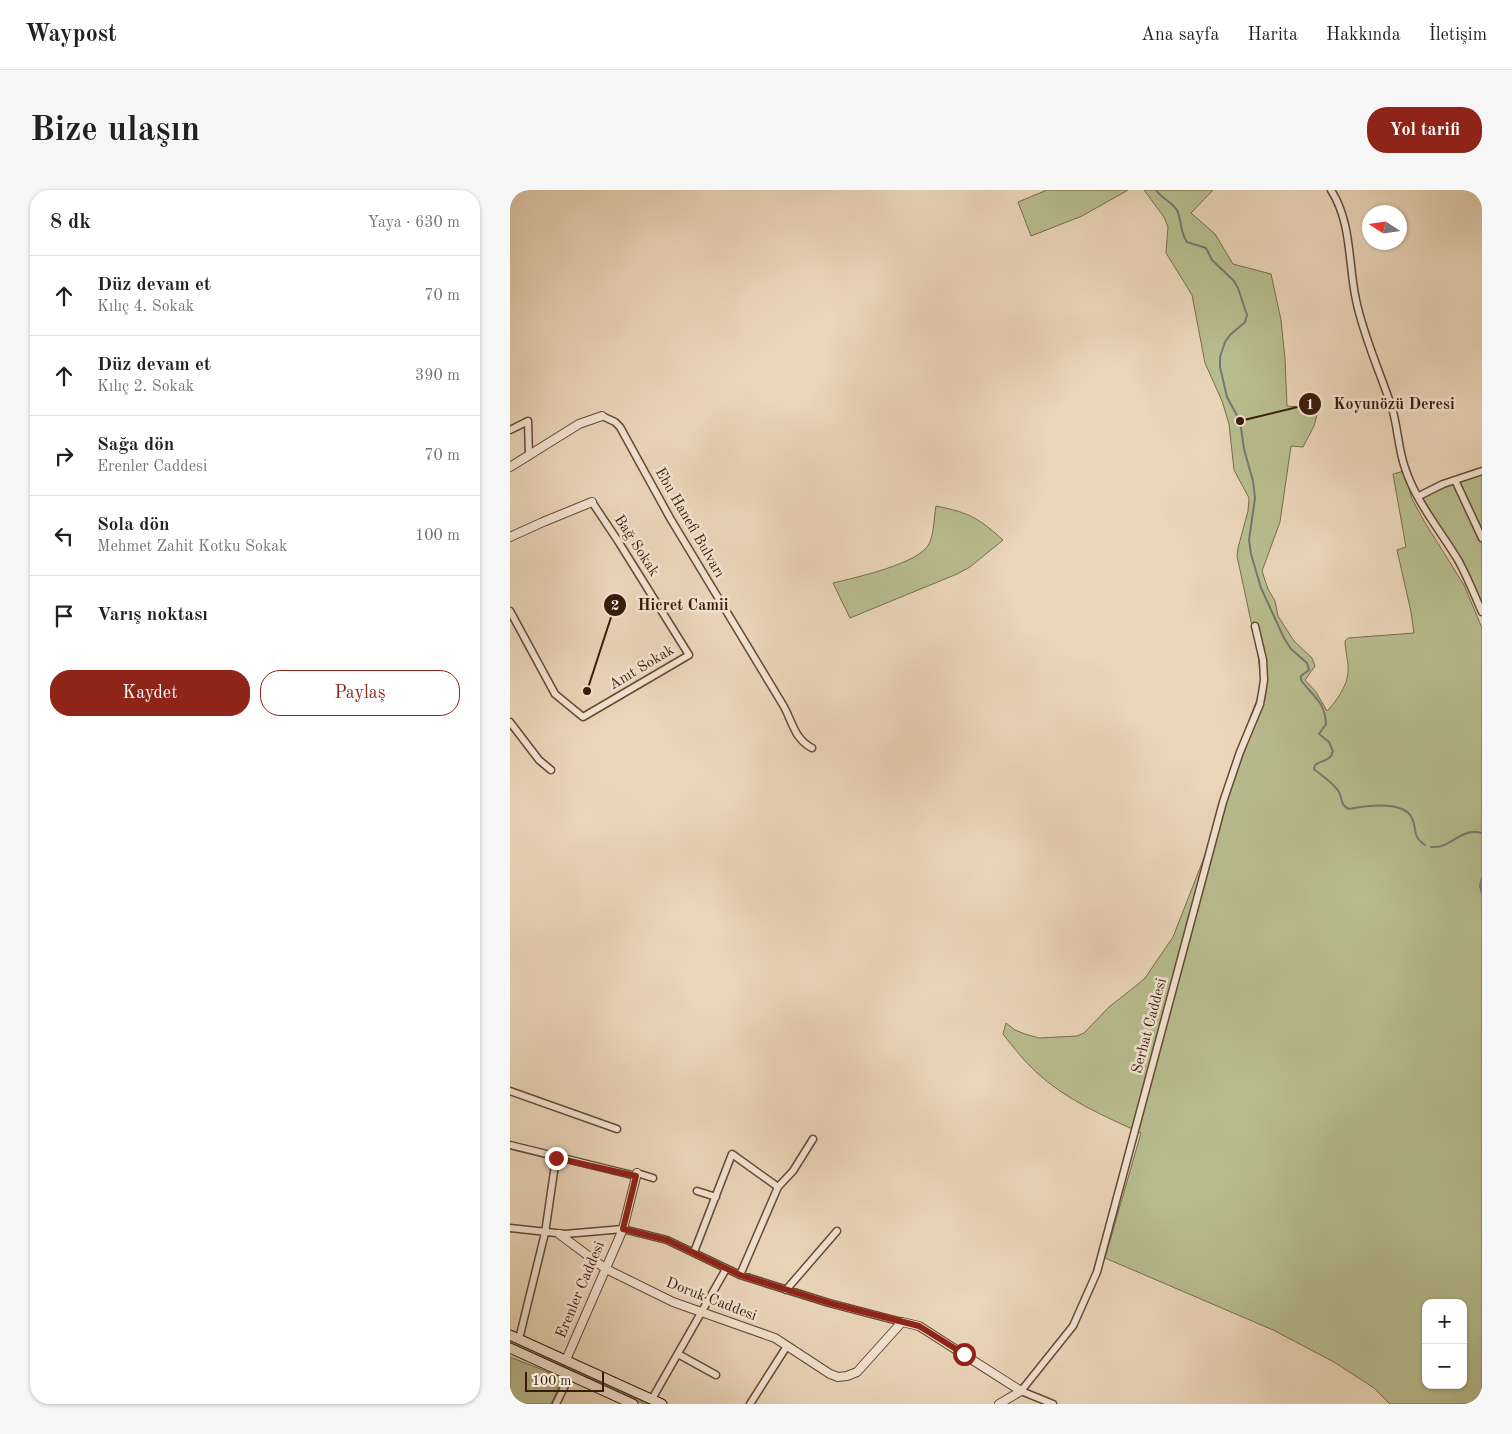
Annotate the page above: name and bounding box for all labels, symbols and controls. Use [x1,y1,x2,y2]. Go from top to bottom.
text: Waypost [25,23,117,47]
text: Ana sayfa [1141,26,1219,44]
text: Harita [1247,26,1298,44]
text: Hakkında [1326,26,1401,44]
text: İletişim [1429,26,1487,44]
button: Yol tarifi [1367,107,1482,153]
text: Bize ulaşın [30,113,200,148]
north arrow [1362,205,1407,250]
text: 8 dk [50,212,91,233]
text: Yaya · 630 m [367,215,460,231]
text: Düz devam et [97,276,211,295]
icon: ahead [50,282,78,310]
text: 70 m [424,288,460,304]
text: Kılıç 4. Sokak [97,299,194,315]
text: Düz devam et [97,356,211,375]
icon: ahead [50,362,78,390]
text: 390 m [415,368,460,384]
text: Kılıç 2. Sokak [97,379,194,395]
callout: Koyunözü Deresi [1298,388,1464,419]
text: Koyunözü Deresi [1333,397,1455,413]
text: 1 [1306,398,1314,413]
text: Sağa dön [97,436,174,455]
icon: right [50,442,78,470]
text: 70 m [424,448,460,464]
text: Erenler Caddesi [97,459,207,475]
street label: Ebu Hanefi Bulvarı [651,466,727,580]
street label: Bağ Sokak [611,513,661,580]
text: Sola dön [97,516,170,535]
icon: left [50,522,78,550]
text: 100 m [415,528,460,544]
text: Mehmet Zahit Kotku Sokak [97,539,287,555]
callout: Hicret Camii [603,589,739,620]
text: Hicret Camii [637,598,729,614]
text: 2 [611,599,619,614]
icon: arrive [50,602,78,630]
text: Varış noktası [97,606,208,625]
street label: Anıt Sokak [607,643,677,693]
button: Kaydet [50,670,250,716]
button: Paylaş [260,670,460,716]
street label: Serhat Caddesi [1130,977,1170,1075]
route end [545,1147,568,1170]
street label: Erenler Caddesi [554,1239,608,1341]
street label: Doruk Caddesi [664,1276,758,1324]
map controls [1422,1299,1467,1389]
button: + [1422,1299,1467,1344]
route start [953,1343,976,1366]
button: − [1422,1344,1467,1389]
scale bar [525,1369,604,1392]
text: 100 m [532,1374,571,1388]

